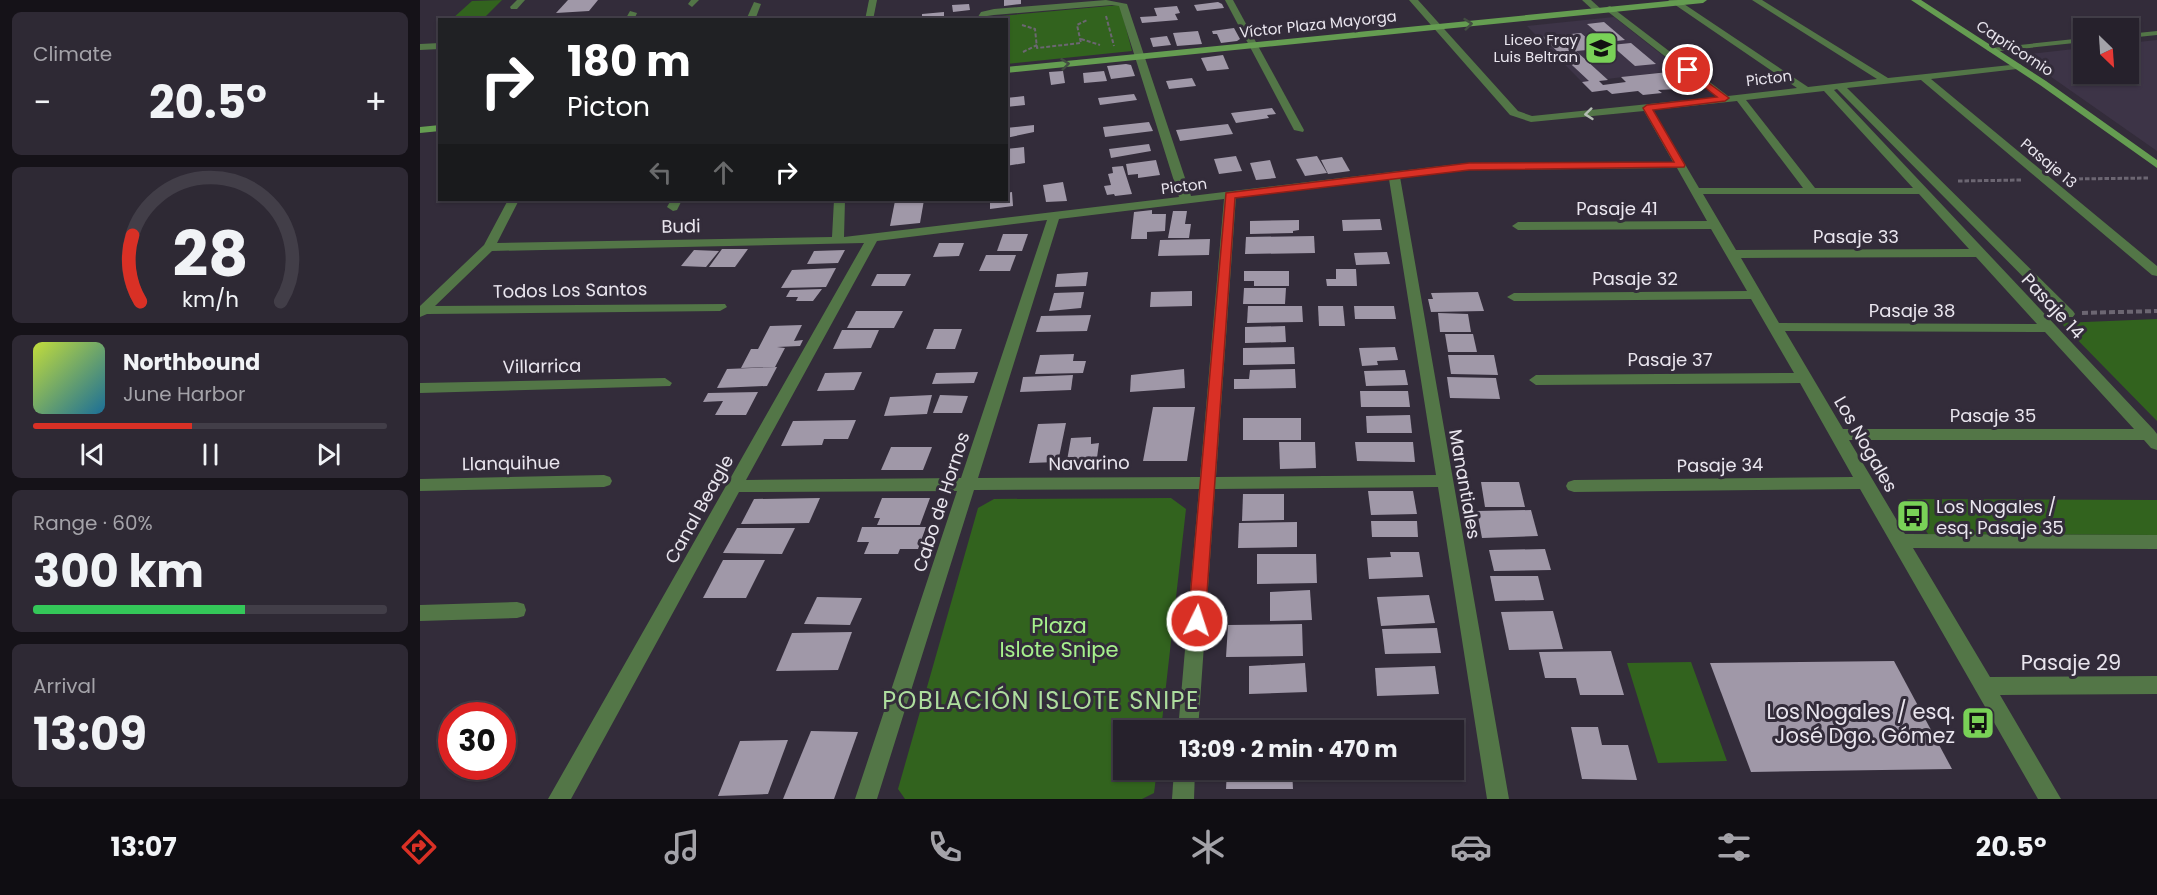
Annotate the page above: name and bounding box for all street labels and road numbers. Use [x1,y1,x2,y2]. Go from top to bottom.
street label: Víctor Plaza Mayorga [1238,5,1398,43]
street label: Capricornio [1972,15,2058,81]
street label: Picton [1745,65,1793,91]
street label: Pasaje 13 [2016,133,2082,193]
street label: Picton [1160,173,1208,199]
street label: Pasaje 41 [1576,196,1658,221]
street label: Budi [661,213,701,239]
street label: Pasaje 33 [1813,224,1899,249]
street label: Pasaje 32 [1592,266,1678,291]
street label: Pasaje 14 [2016,268,2090,344]
street label: Todos Los Santos [493,276,647,304]
street label: Pasaje 38 [1869,298,1955,323]
street label: Pasaje 37 [1627,347,1713,372]
street label: Villarrica [502,353,582,379]
street label: Los Nogales [1828,391,1904,497]
street label: Pasaje 35 [1950,403,2036,428]
street label: Manantiales [1443,427,1487,541]
street label: Cabo de Hornos [907,429,975,575]
street label: Llanquihue [462,450,560,476]
street label: Canal Beagle [659,450,739,568]
street label: Navarino [1048,450,1130,476]
street label: Pasaje 34 [1677,452,1763,478]
street label: Pasaje 29 [2021,648,2121,677]

